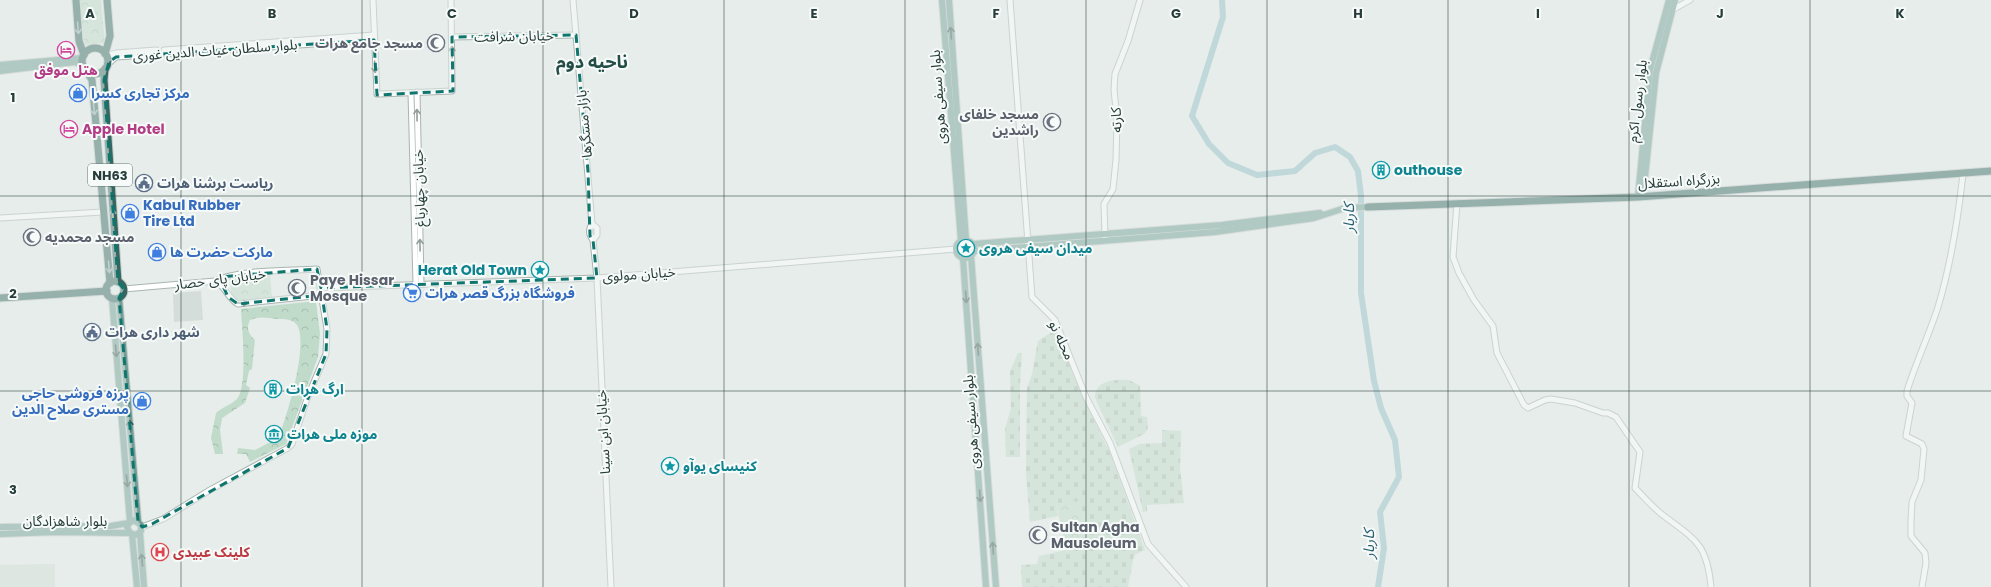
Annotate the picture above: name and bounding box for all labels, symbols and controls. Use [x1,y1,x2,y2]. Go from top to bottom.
text: A [85,4,95,23]
text: B [268,4,277,23]
text: C [447,4,457,23]
text: D [629,4,639,23]
text: E [810,4,818,23]
text: F [992,4,1000,23]
text: G [1171,4,1181,23]
text: H [1353,4,1363,23]
text: I [1536,4,1540,23]
text: J [1716,4,1724,23]
text: K [1895,4,1905,23]
one-way arrow [74,21,82,34]
street label: خیابان شرافت [474,25,554,47]
one-way arrow [948,27,955,40]
place label: مسجد جامع هرات [315,33,423,53]
mosque icon: مسجد جامع هرات [426,33,446,53]
street label: بلوار سلطان غیاث الدین غوری [132,34,298,66]
hotel icon: هتل موفق [56,40,76,60]
one-way arrow [448,46,456,59]
district label: ناحیه دوم [556,49,628,75]
street label: بلوار سیفی هروی [925,49,951,145]
street label: بلوار رسول اکرم [1622,58,1653,144]
place label: هتل موفق [34,60,98,80]
one-way arrow [372,60,379,73]
shop icon: مرکز تجاری کسرا [68,83,88,103]
place label: مرکز تجاری کسرا [91,83,190,103]
text: 1 [11,88,15,107]
street label: بازار مسگرها [571,89,597,159]
one-way arrow [91,103,98,116]
place label: مسجد خلفای راشدین [959,104,1039,140]
street label: کارته [1106,107,1126,133]
one-way arrow [413,109,421,122]
mosque icon: مسجد خلفای راشدین [1042,112,1062,132]
hotel icon: Apple Hotel [59,119,79,139]
place label: Apple Hotel [82,119,165,139]
street label: خیابان چهارباغ [408,149,431,227]
building icon: outhouse [1371,160,1391,180]
place label: outhouse [1394,160,1463,180]
road number: NH63 [88,164,132,186]
street label: بزرگراه استقلال [1637,168,1721,194]
public building icon: ریاست برشنا هرات [134,173,154,193]
place label: ریاست برشنا هرات [157,173,274,193]
place label: Kabul Rubber Tire Ltd [143,195,241,231]
water label: کاربار [1338,200,1359,234]
shop icon: Kabul Rubber Tire Ltd [120,203,140,223]
one-way arrow [110,209,117,222]
mosque icon: مسجد محمدیه [22,227,42,247]
place label: مسجد محمدیه [45,227,134,247]
place icon: میدان سیفی هروی [956,238,976,258]
place label: میدان سیفی هروی [979,238,1092,258]
one-way arrow [417,239,424,252]
shop icon: مارکت حضرت ها [147,242,167,262]
place label: مارکت حضرت ها [170,242,273,262]
one-way arrow [105,260,112,273]
place label: Herat Old Town [418,260,527,280]
place icon: Herat Old Town [530,260,550,280]
street label: خیابان مولوی [602,261,676,287]
street label: خیابان پای حصار [172,263,267,295]
place label: Paye Hissar Mosque [310,270,394,306]
mosque icon: Paye Hissar Mosque [287,278,307,298]
supermarket icon: فروشگاه بزرگ قصر هرات [402,283,422,303]
place label: فروشگاه بزرگ قصر هرات [425,283,575,303]
text: 2 [9,284,17,303]
one-way arrow [963,290,970,303]
one-way arrow [236,300,249,307]
street label: محله نو [1044,317,1080,363]
public building icon: شهر داری هرات [82,322,102,342]
place label: شهر داری هرات [105,322,200,342]
one-way arrow [974,343,981,356]
one-way arrow [112,344,120,357]
street label: بلوار سیفی هروی [958,374,984,470]
building icon: ارگ هرات [263,379,283,399]
place label: ارگ هرات [286,379,344,399]
place label: پرزه فروشی حاجی مستری صلاح الدین [12,383,129,420]
street label: خیابان ابن سینا [591,389,615,475]
shop icon: پرزه فروشی حاجی مستری صلاح الدین [132,391,152,411]
one-way arrow [126,420,133,433]
museum icon: موزه ملی هرات [264,424,284,444]
place label: موزه ملی هرات [287,424,377,444]
place icon: کنیسای یوآو [660,456,680,476]
place label: کنیسای یوآو [683,456,757,476]
one-way arrow [123,474,130,487]
text: 3 [9,480,17,499]
one-way arrow [976,489,983,502]
street label: بلوار شاهزادگان [23,511,107,531]
place label: Sultan Agha Mausoleum [1051,517,1140,553]
mosque icon: Sultan Agha Mausoleum [1028,525,1048,545]
water label: کاربار [1358,526,1379,560]
hospital icon: کلینک عبیدی [150,542,170,562]
place label: کلینک عبیدی [173,542,251,562]
one-way arrow [989,542,997,555]
one-way arrow [138,554,145,567]

